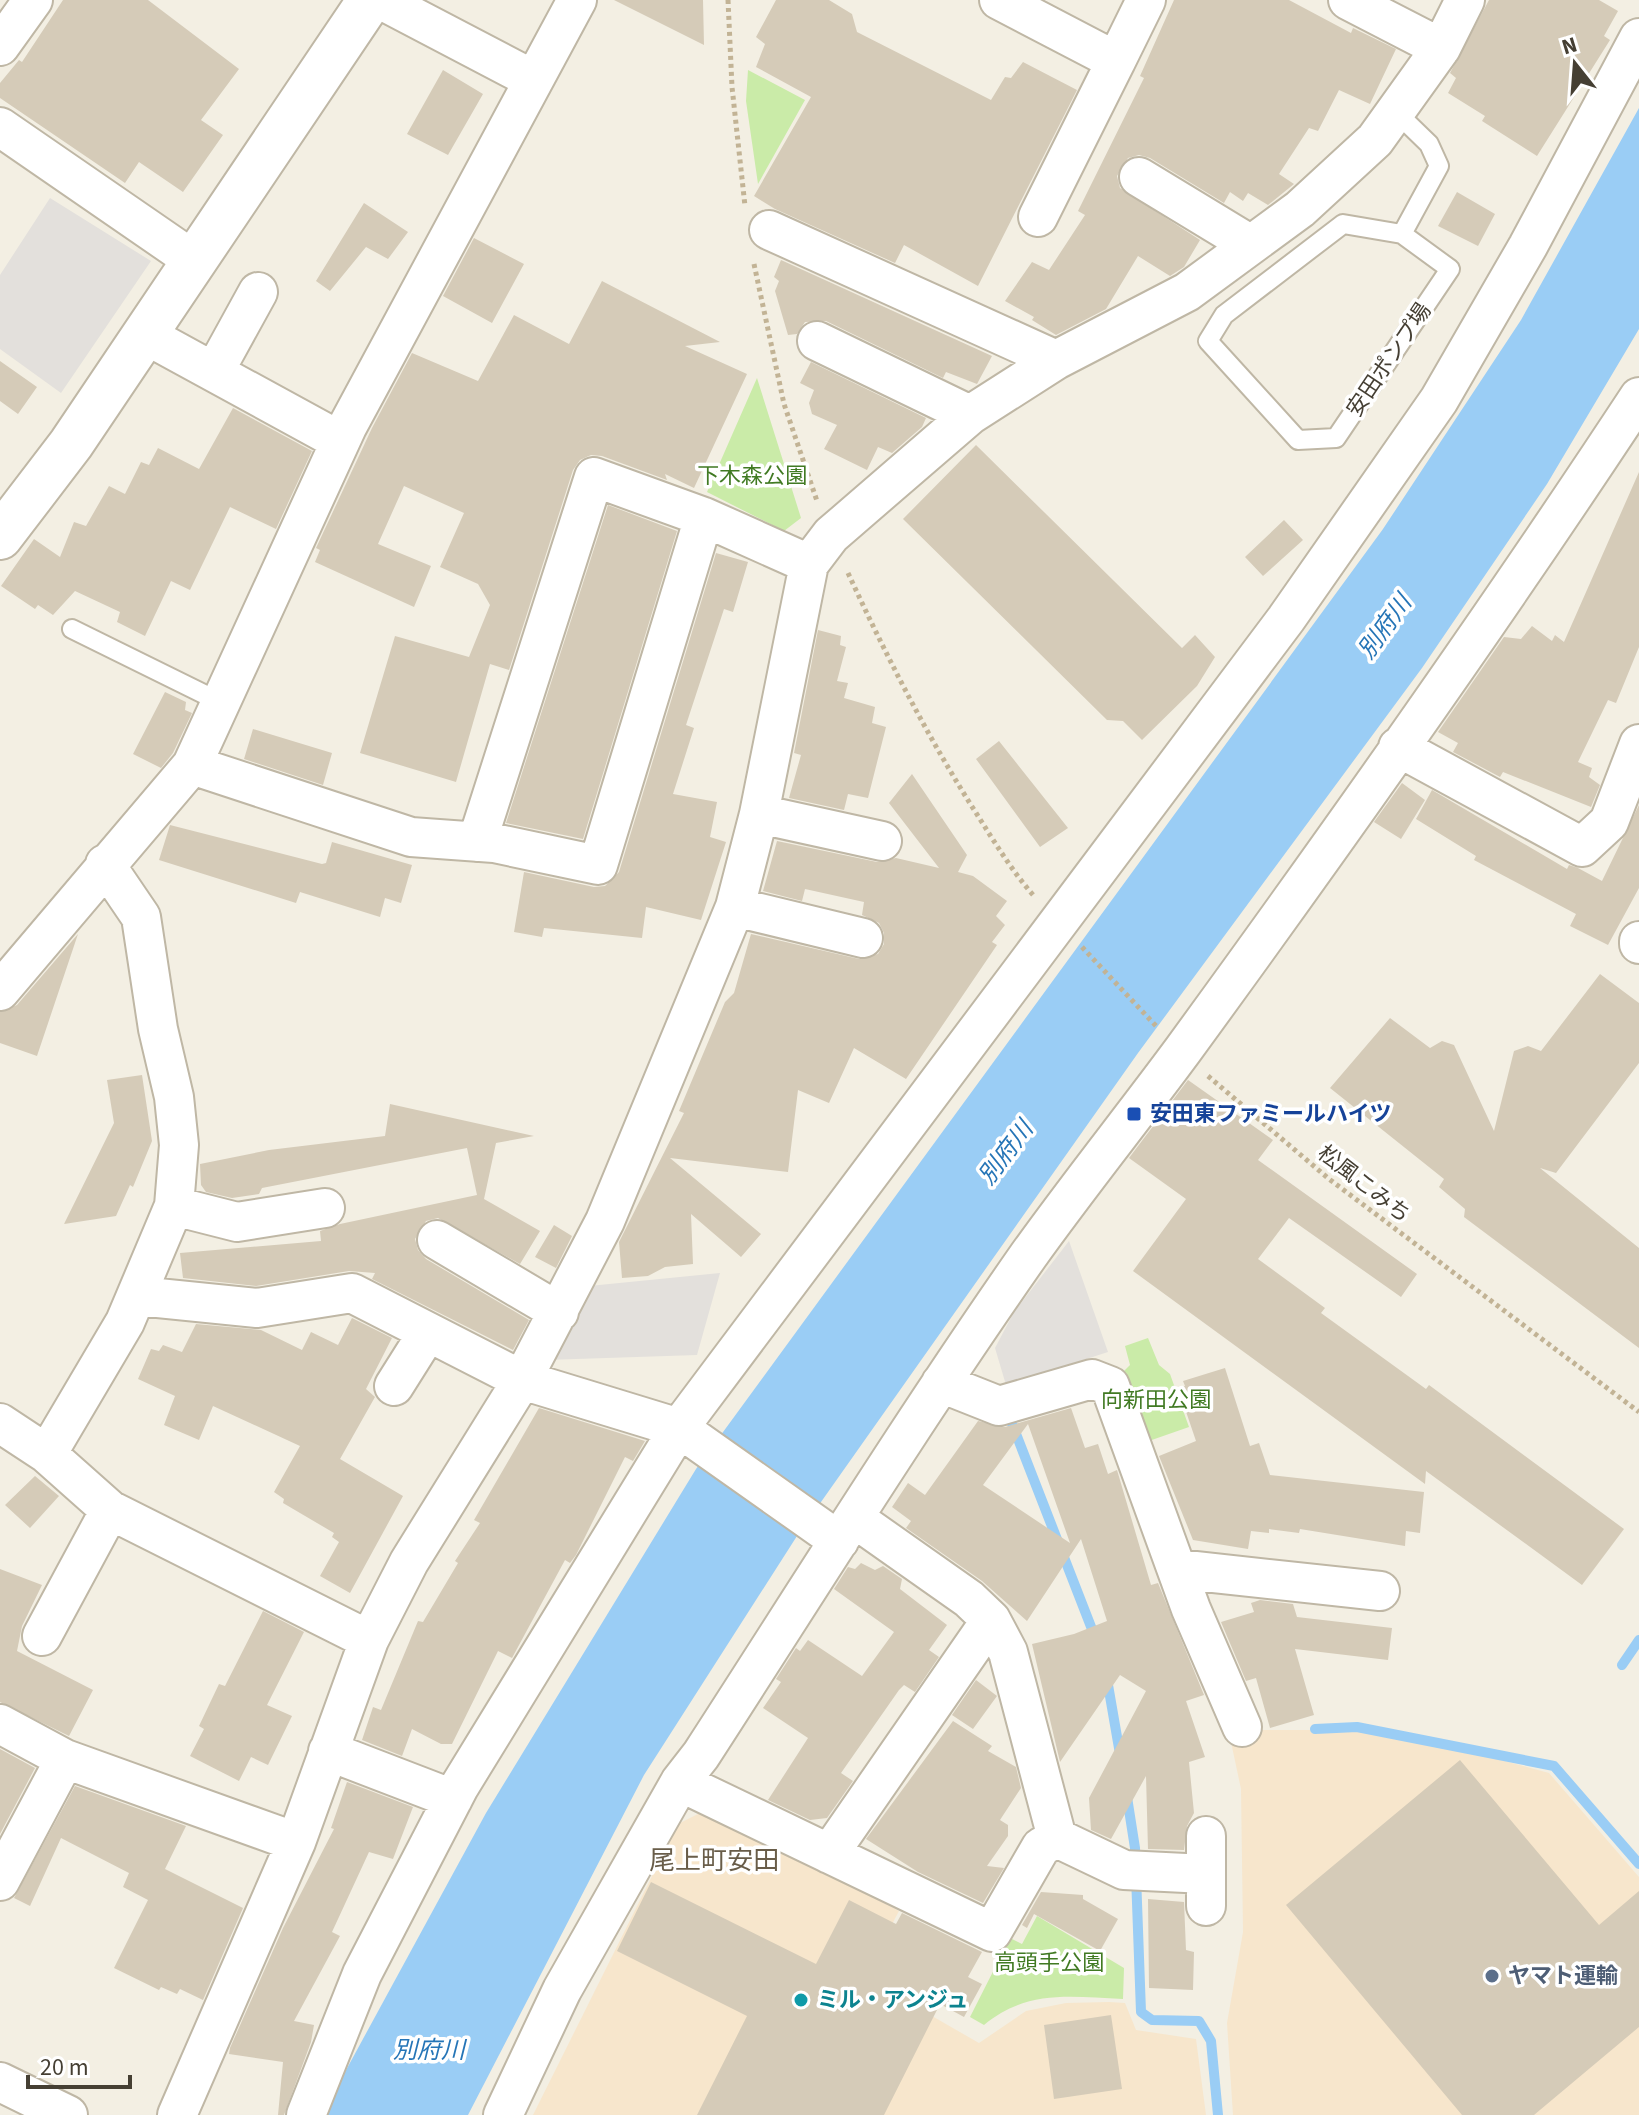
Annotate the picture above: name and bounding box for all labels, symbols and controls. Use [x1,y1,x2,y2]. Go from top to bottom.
north arrow [1535,24,1615,104]
text: N [1558,28,1581,63]
street label: 安田ポンプ場 [1339,297,1439,423]
park label: 下木森公園 [697,460,807,492]
water label: 別府川 [1350,585,1422,666]
place label: 安田東ファミールハイツ [1150,1098,1392,1130]
marker: 安田東ファミールハイツ [1125,1105,1143,1123]
water label: 別府川 [970,1111,1043,1192]
street label: 松風こみち [1311,1138,1417,1230]
park label: 向新田公園 [1101,1384,1211,1416]
district label: 尾上町安田 [649,1842,779,1879]
park label: 高頭手公園 [994,1947,1104,1979]
place label: ヤマト運輸 [1508,1960,1618,1992]
marker: ヤマト運輸 [1483,1967,1501,1985]
place label: ミル・アンジュ [817,1984,969,2016]
marker: ミル・アンジュ [792,1991,810,2009]
water label: 別府川 [393,2033,468,2068]
scale bar [28,2039,130,2089]
text: 20 m [40,2050,89,2085]

